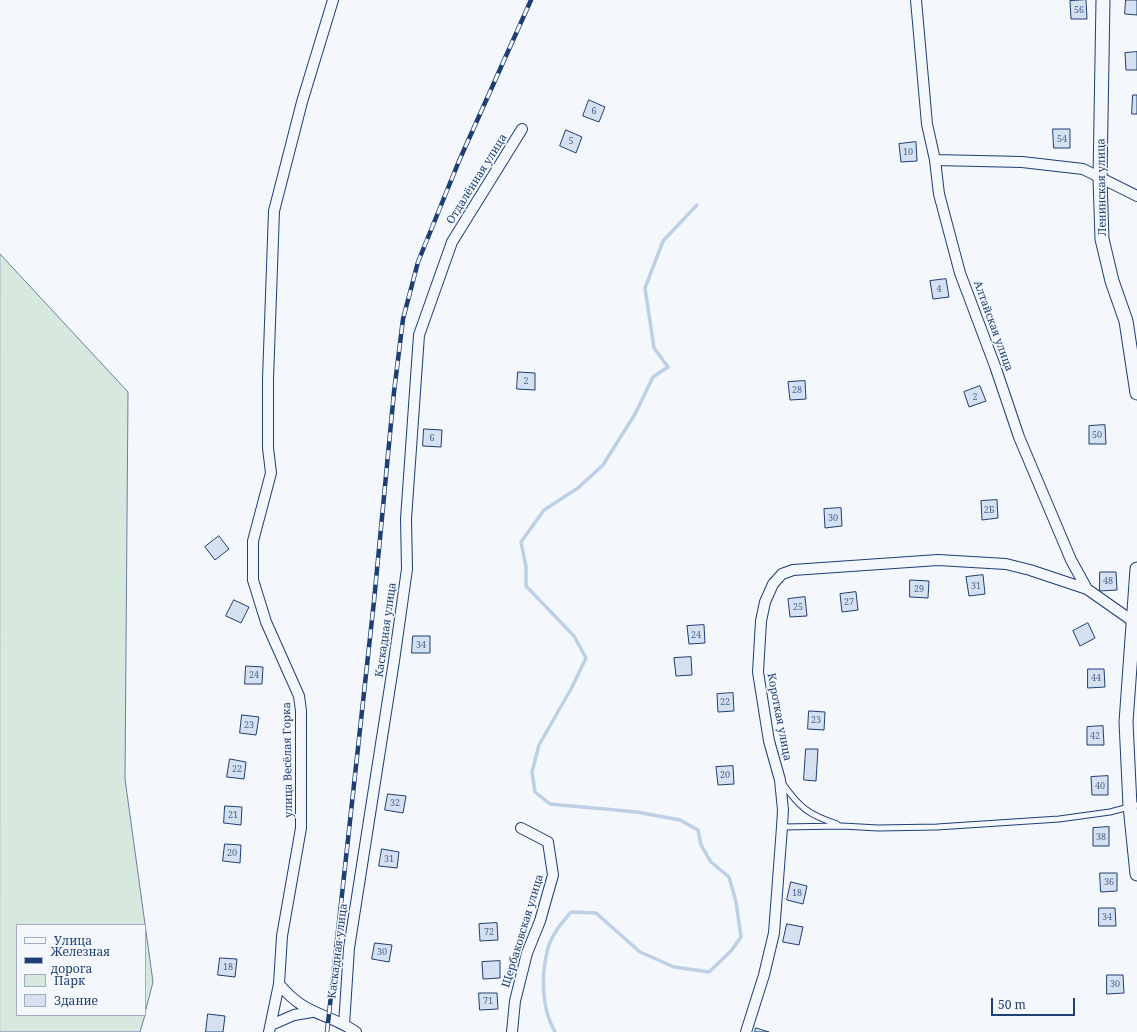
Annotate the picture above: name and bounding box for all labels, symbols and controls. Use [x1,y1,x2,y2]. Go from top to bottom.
house number: 56 [1074,5,1084,15]
house number: 6 [591,106,597,116]
street label: Отдалённая улица [444,132,510,226]
house number: 54 [1057,134,1067,144]
house number: 5 [568,136,574,146]
street label: Ленинская улица [1095,138,1109,236]
house number: 10 [903,147,913,157]
street label: Алтайская улица [970,279,1016,373]
house number: 4 [936,284,942,294]
house number: 2 [523,376,529,386]
house number: 28 [792,385,802,395]
house number: 2 [972,392,978,402]
house number: 50 [1092,430,1102,440]
house number: 6 [429,433,435,443]
house number: 2Б [984,505,994,515]
house number: 30 [828,513,838,523]
house number: 48 [1103,576,1113,586]
house number: 31 [971,581,981,591]
street label: Каскадная улица [373,582,399,678]
house number: 29 [914,584,924,594]
house number: 27 [844,597,854,607]
house number: 25 [793,602,803,612]
house number: 24 [691,630,701,640]
house number: 34 [416,640,426,650]
house number: 24 [249,670,259,680]
street label: Короткая улица [764,672,794,762]
house number: 44 [1091,673,1101,683]
house number: 22 [720,697,730,707]
street label: улица Весёлая Горка [280,702,296,818]
house number: 23 [811,715,821,725]
house number: 23 [244,720,254,730]
house number: 42 [1090,731,1100,741]
house number: 22 [232,764,242,774]
house number: 20 [720,770,730,780]
house number: 40 [1095,781,1105,791]
house number: 32 [390,798,400,808]
house number: 21 [228,810,238,820]
house number: 38 [1096,832,1106,842]
house number: 20 [227,848,237,858]
house number: 31 [384,854,394,864]
street label: Щербаковская улица [499,873,547,989]
house number: 36 [1104,877,1114,887]
house number: 18 [792,888,802,898]
street label: Каскадная улица [326,903,350,999]
house number: 34 [1102,912,1112,922]
legend [16,924,146,1016]
house number: 72 [484,927,494,937]
text: Улица [54,932,92,949]
text: Железная дорога [51,943,110,977]
house number: 30 [377,947,387,957]
house number: 18 [223,962,233,972]
text: Парк [54,972,85,989]
house number: 30 [1110,979,1120,989]
scale bar [993,990,1077,1016]
text: Здание [54,992,98,1009]
house number: 71 [483,996,493,1006]
text: 50 m [998,996,1026,1013]

